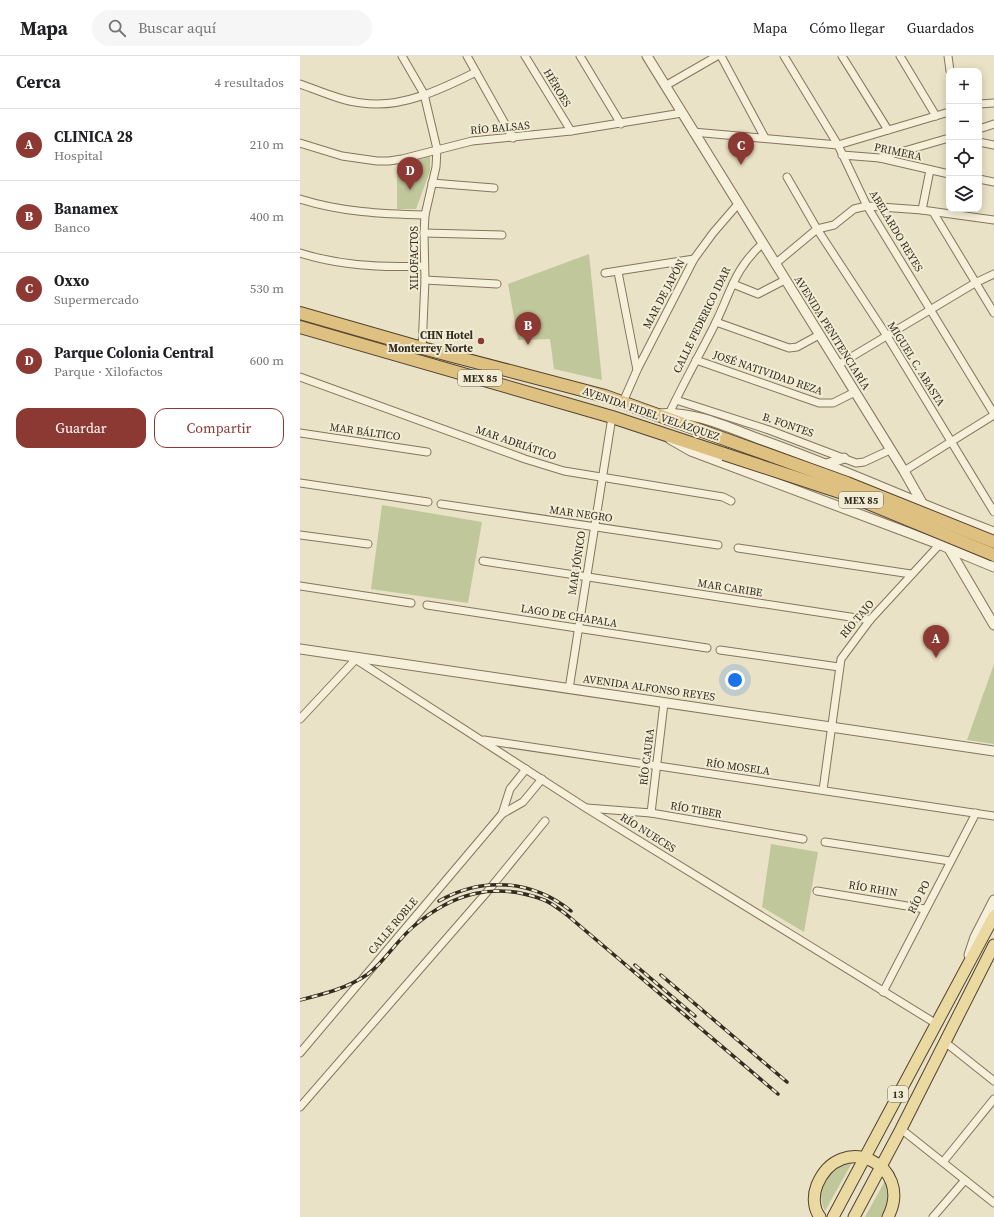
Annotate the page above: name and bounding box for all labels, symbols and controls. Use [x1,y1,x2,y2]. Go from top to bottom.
search box [92,10,372,46]
text: Mapa [20,15,68,41]
icon: search [106,17,128,39]
text: Buscar aquí [138,17,216,38]
text: Mapa [753,18,787,38]
text: Cómo llegar [809,18,885,38]
text: Guardados [907,18,974,38]
street label: HÉROES [540,66,574,110]
map controls [946,68,982,212]
button: + [946,68,982,104]
text: Cerca [16,70,61,94]
text: 4 resultados [214,74,284,91]
button: − [946,104,982,140]
street label: RÍO BALSAS [470,118,531,138]
text: CLINICA 28 [54,126,133,147]
pin: C [728,132,754,165]
text: A [25,136,33,153]
text: 210 m [250,136,284,153]
street label: PRIMERA [873,140,924,165]
button: locate [946,140,982,176]
text: Hospital [54,147,103,164]
pin: D [397,157,423,190]
button: layers [946,176,982,212]
street label: ABELARDO REYES [866,187,926,275]
text: Banamex [54,198,118,219]
text: B [25,208,33,225]
text: 400 m [250,208,284,225]
text: Banco [54,219,90,236]
street label: XILOFACTOS [407,225,422,290]
street label: MAR DE JAPÓN [639,257,689,331]
street label: CALLE FEDERICO IDAR [670,264,734,376]
text: Oxxo [54,270,89,291]
street label: AVENIDA PENITENCIARÍA [791,273,874,394]
text: C [25,280,33,297]
text: 530 m [250,280,284,297]
text: Supermercado [54,291,139,308]
pin: B [515,312,541,345]
street label: MIGUEL C. ABASTA [884,319,948,410]
place label: CHN Hotel Monterrey Norte [388,328,473,356]
marker: CHN Hotel Monterrey Norte [476,336,486,346]
text: Parque Colonia Central [54,342,214,363]
street label: JOSÉ NATIVIDAD REZA [710,347,825,399]
text: D [24,352,34,369]
text: 600 m [250,352,284,369]
text: Parque · Xilofactos [54,363,163,380]
road number: MEX 85 [458,370,502,386]
street label: AVENIDA FIDEL VELÁZQUEZ [580,383,722,445]
button: Guardar [16,408,146,448]
button: Compartir [154,408,284,448]
street label: B. FONTES [760,409,816,441]
street label: MAR BÁLTICO [329,420,402,444]
street label: MAR ADRIÁTICO [474,422,559,464]
road number: MEX 85 [839,492,883,508]
street label: MAR NEGRO [548,502,614,526]
street label: MAR JÓNICO [565,530,590,596]
street label: MAR CARIBE [696,575,764,601]
street label: RÍO TAJO [837,596,878,641]
street label: LAGO DE CHAPALA [520,601,619,631]
pin: A [923,625,949,658]
your location [725,670,745,690]
street label: AVENIDA ALFONSO REYES [582,671,716,705]
street label: RÍO CAURA [636,727,658,786]
street label: RÍO MOSELA [705,755,772,779]
street label: RÍO TIBER [669,798,723,822]
street label: RÍO NUECES [617,810,679,856]
street label: RÍO RHIN [847,877,899,901]
street label: RÍO PO [904,878,934,916]
street label: CALLE ROBLE [365,894,422,958]
road number: 13 [888,1086,908,1102]

